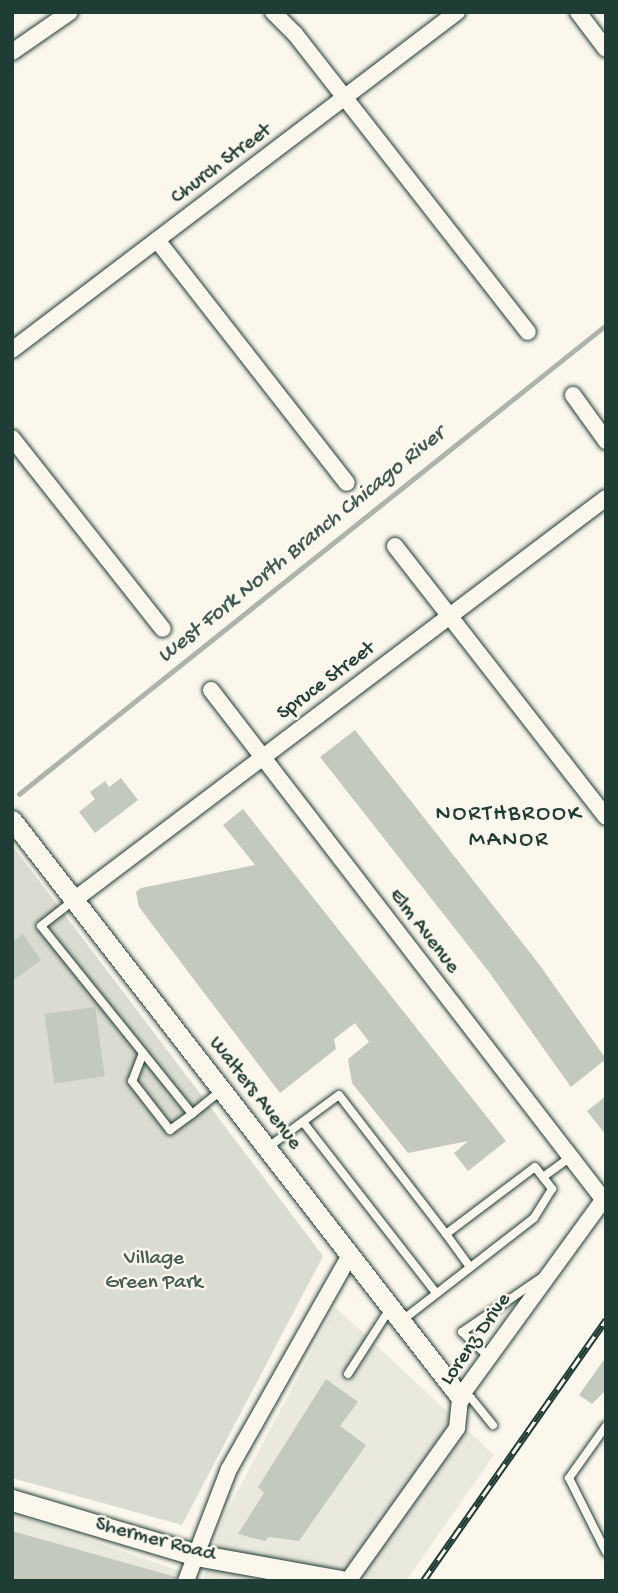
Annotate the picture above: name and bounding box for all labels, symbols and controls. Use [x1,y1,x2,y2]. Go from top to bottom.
street label: Church Street [167,119,277,211]
water label: West Fork North Branch Chicago River [153,421,451,671]
street label: Spruce Street [273,637,381,727]
district label: NORTHBROOK MANOR [437,801,581,855]
street label: Elm Avenue [382,885,464,979]
street label: Walters Avenue [202,1032,306,1156]
park label: Village Green Park [105,1247,203,1297]
street label: Lorenz Drive [436,1289,518,1391]
street label: Shermer Road [92,1513,218,1569]

